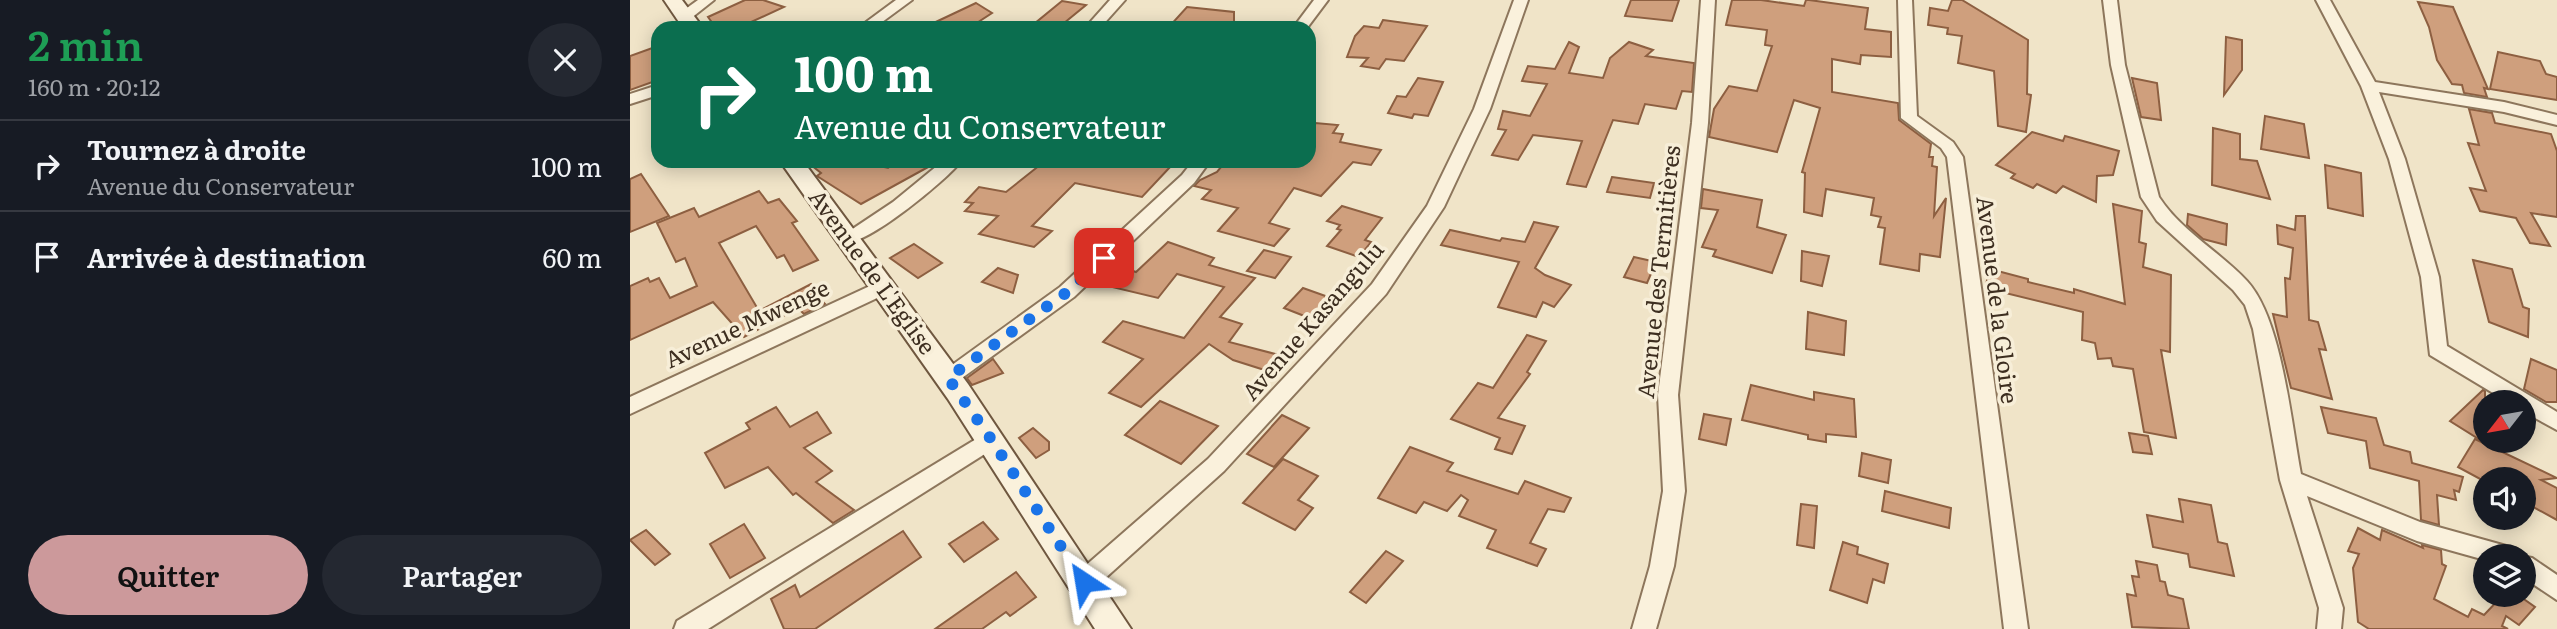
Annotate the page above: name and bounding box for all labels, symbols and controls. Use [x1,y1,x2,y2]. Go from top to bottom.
text: 2 min [28,12,143,74]
button: close [528,23,602,97]
text: 100 m [794,34,933,107]
icon: right [679,49,770,140]
text: 160 m · 20:12 [28,69,160,103]
text: Avenue du Conservateur [794,101,1166,149]
text: Tournez à droite [87,129,306,168]
street label: Avenue des Termitières [1627,144,1687,400]
text: 100 m [531,146,602,185]
icon: right [28,147,66,185]
text: Avenue du Conservateur [87,168,354,202]
street label: Avenue de L'Eglise [802,181,945,361]
street label: Avenue de la Gloire [1969,194,2029,406]
pin [1074,228,1134,288]
street label: Avenue Kasangulu [1233,232,1390,407]
text: Arrivée à destination [87,237,366,276]
text: 60 m [543,237,602,276]
icon: arrive [28,238,66,276]
icon: arrive [1085,239,1123,277]
street label: Avenue Mwenge [658,269,834,375]
north arrow [2473,390,2536,453]
map controls [2473,390,2536,607]
button: sound [2473,467,2536,530]
button: Quitter [28,535,308,615]
button: Partager [322,535,602,615]
button: layers [2473,544,2536,607]
position arrow [1047,545,1121,619]

